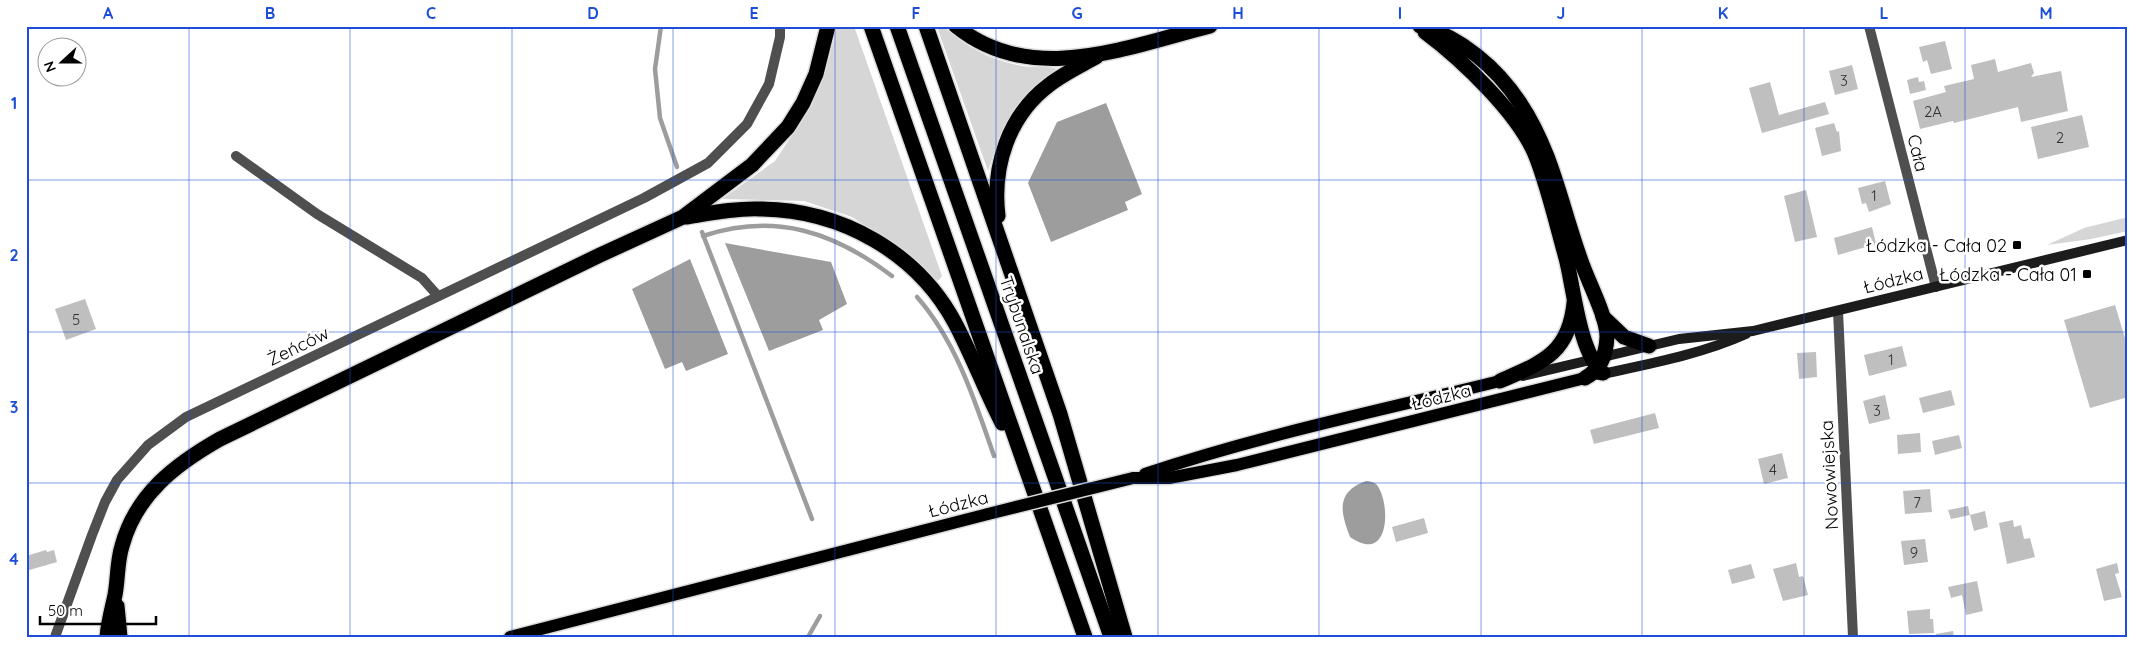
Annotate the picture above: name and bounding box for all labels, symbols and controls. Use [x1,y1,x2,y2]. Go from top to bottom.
text: A [103,3,114,23]
text: B [265,3,275,23]
text: C [426,3,436,23]
text: D [587,3,599,23]
text: E [749,3,759,23]
text: F [912,3,921,23]
text: G [1071,3,1083,23]
text: H [1232,3,1244,23]
text: I [1398,3,1402,23]
text: J [1557,3,1565,23]
text: K [1718,3,1728,23]
text: L [1880,3,1889,23]
text: M [2039,3,2053,23]
north arrow [38,38,88,88]
text: N [40,59,60,75]
house number: 3 [1840,71,1848,90]
text: 1 [11,93,17,113]
house number: 2A [1924,102,1942,121]
house number: 2 [2056,128,2064,147]
street label: Cała [1902,132,1934,174]
house number: 1 [1871,186,1877,205]
place label: Łódzka - Cała 02 [1866,234,2007,257]
marker: Łódzka - Cała 02 [2011,239,2023,251]
text: 2 [9,245,19,265]
street label: Łódzka [1860,261,1926,299]
place label: Łódzka - Cała 01 [1939,263,2077,286]
marker: Łódzka - Cała 01 [2081,268,2093,280]
street label: Trybunalska [994,273,1050,377]
house number: 5 [72,310,80,329]
street label: Żeńców [263,321,333,371]
house number: 1 [1888,350,1894,369]
street label: Łódzka [1408,378,1474,416]
text: 3 [10,397,18,417]
house number: 3 [1873,401,1881,420]
street label: Nowowiejska [1815,420,1843,530]
house number: 4 [1769,460,1777,479]
street label: Łódzka [925,485,991,523]
house number: 7 [1913,493,1921,512]
house number: 9 [1910,543,1918,562]
text: 4 [9,549,19,569]
scale bar [40,593,156,625]
text: 50 m [48,601,83,620]

